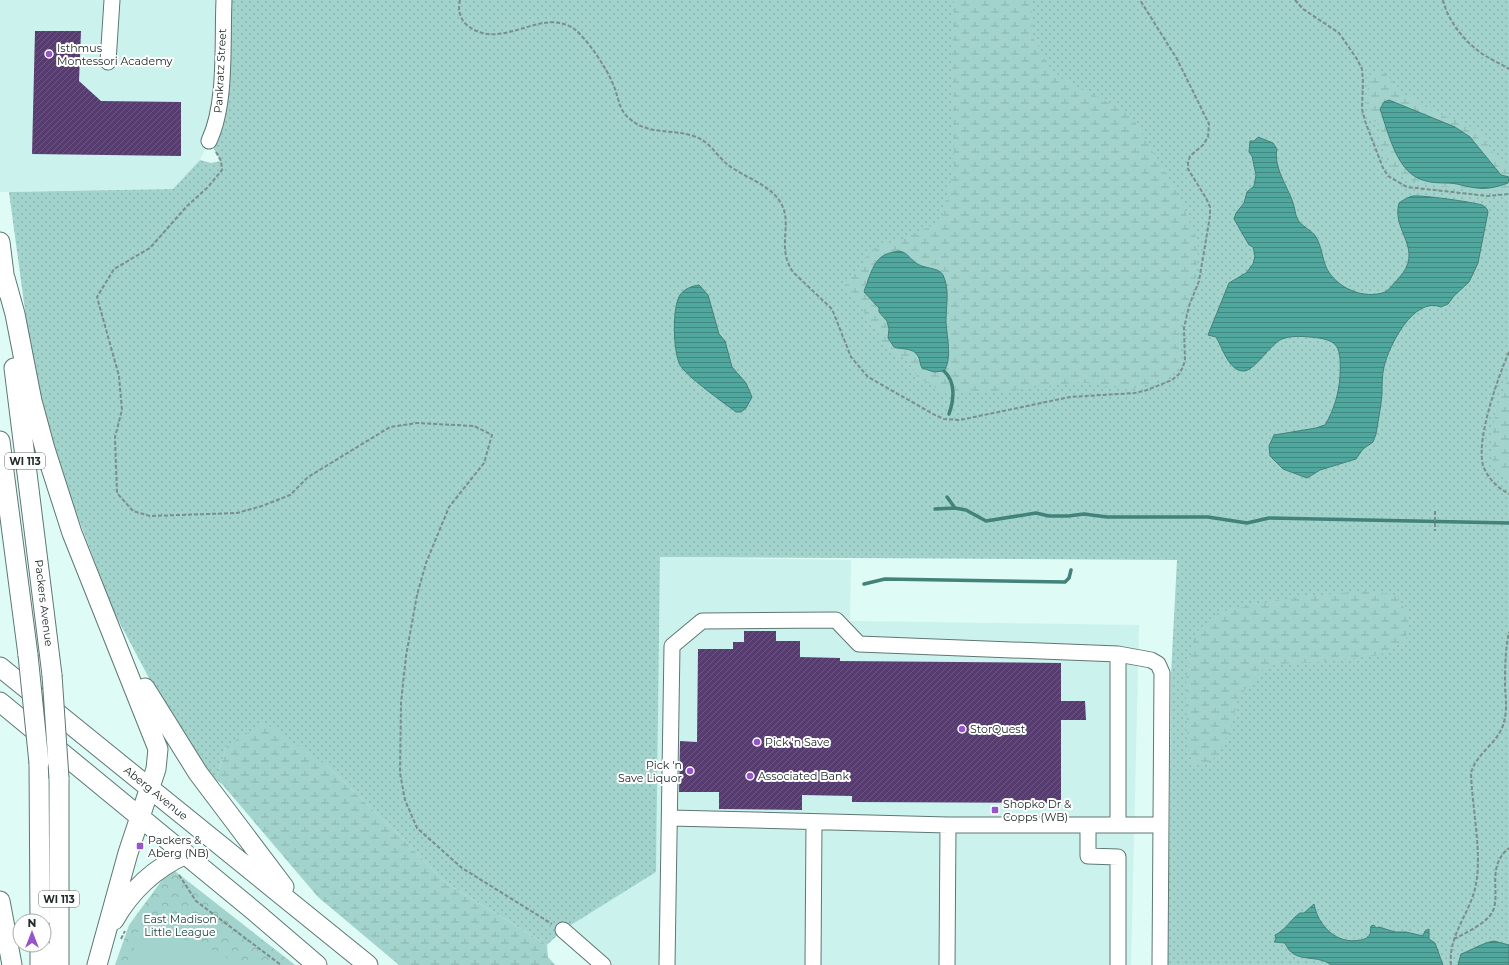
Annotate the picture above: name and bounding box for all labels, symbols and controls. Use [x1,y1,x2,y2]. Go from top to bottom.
street label: Pankratz Street [211,28,229,114]
place label: Isthmus Montessori Academy [57,41,173,68]
marker: Isthmus Montessori Academy [44,49,54,59]
road number: WI 113 [5,453,45,469]
street label: Packers Avenue [32,559,56,648]
place label: StorQuest [970,722,1026,736]
marker: StorQuest [957,724,967,734]
place label: Pick 'n Save [765,735,830,749]
marker: Pick 'n Save [752,737,762,747]
place label: Pick 'n Save Liquor [618,758,682,785]
street label: Aberg Avenue [121,763,191,823]
marker: Pick 'n Save Liquor [685,766,695,776]
place label: Associated Bank [758,769,849,783]
marker: Associated Bank [745,771,755,781]
place label: Shopko Dr & Copps (WB) [1003,797,1072,824]
marker: Shopko Dr & Copps (WB) [990,805,1000,815]
place label: Packers & Aberg (NB) [148,833,209,860]
marker: Packers & Aberg (NB) [135,841,145,851]
road number: WI 113 [39,891,79,907]
park label: East Madison Little League [143,912,217,939]
north arrow [12,913,52,953]
text: N [28,916,36,930]

